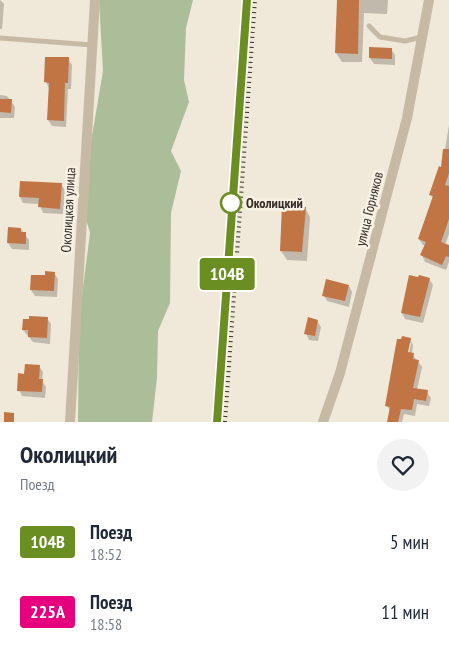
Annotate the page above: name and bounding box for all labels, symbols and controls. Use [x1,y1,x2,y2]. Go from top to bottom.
street label: Околицкая улица [57,167,79,253]
street label: улица Горняков [351,170,387,248]
marker: Околицкий [220,192,242,214]
place label: Околицкий [246,194,303,212]
line badge: 104В [192,258,262,290]
text: 104В [210,262,244,285]
text: Околицкий [20,439,117,470]
button: heart [377,439,429,491]
text: Поезд [20,474,55,494]
text: Поезд [90,520,132,544]
text: 104В [30,530,65,553]
text: 5 мин [390,530,429,554]
text: 18:52 [90,544,122,564]
text: Поезд [90,590,132,614]
text: 225А [30,600,65,623]
text: 11 мин [381,600,429,624]
text: 18:58 [90,614,122,634]

